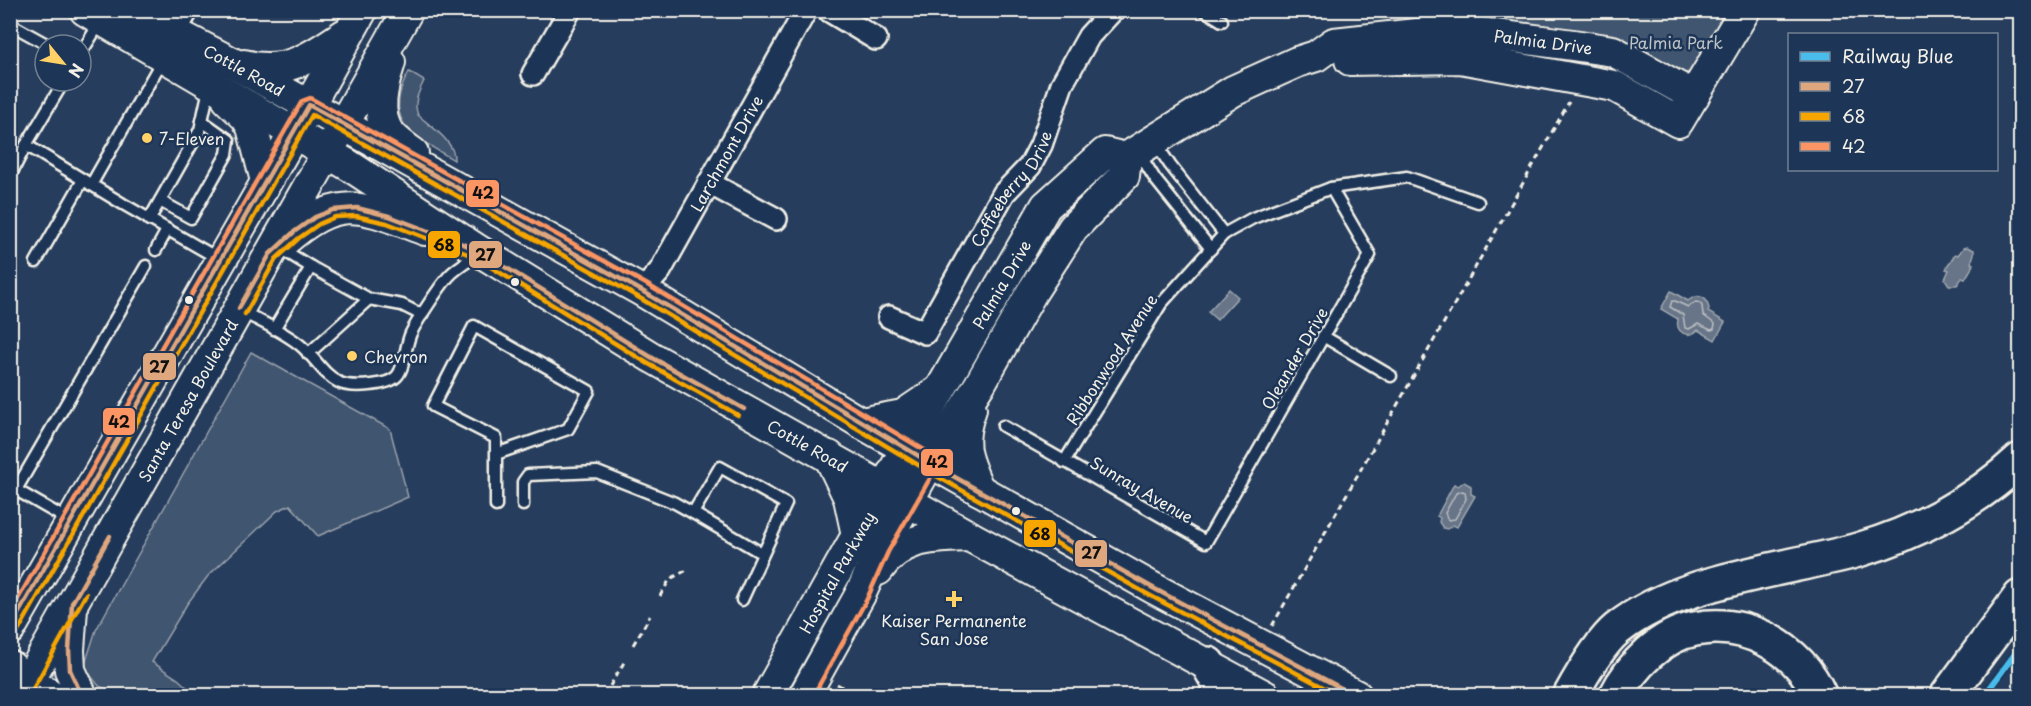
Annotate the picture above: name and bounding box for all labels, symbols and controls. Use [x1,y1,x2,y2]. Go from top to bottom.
street label: Palmia Drive [1493,23,1594,60]
park label: Palmia Park [1629,30,1723,54]
north arrow [33,33,93,93]
legend [1788,33,1998,171]
street label: Cottle Road [199,38,289,102]
text: Railway Blue [1842,42,1954,69]
text: N [63,60,90,82]
text: 27 [1842,72,1864,99]
street label: Larchmont Drive [684,90,768,216]
text: 68 [1842,102,1866,129]
place label: 7-Eleven [159,126,224,150]
street label: Coffeeberry Drive [964,127,1057,251]
marker: 7-Eleven [140,131,154,145]
text: 42 [1842,132,1866,159]
line badge: 42 [465,179,500,208]
text: 42 [472,180,494,204]
line badge: 68 [427,230,461,259]
text: 68 [433,232,455,256]
street label: Palmia Drive [966,235,1036,333]
line badge: 27 [468,240,503,269]
text: 27 [475,242,496,266]
unlabelled marker [509,276,521,288]
street label: Ribbonwood Avenue [1060,289,1163,429]
unlabelled marker [183,294,195,306]
street label: Oleander Drive [1255,302,1333,414]
street label: Santa Teresa Boulevard [132,314,243,486]
place label: Chevron [364,344,428,368]
marker: Chevron [345,349,359,363]
line badge: 27 [142,352,177,381]
text: 27 [149,354,170,378]
line badge: 42 [102,407,136,436]
text: 42 [108,409,130,433]
street label: Cottle Road [763,413,853,478]
line badge: 42 [920,448,954,477]
text: 42 [926,449,948,473]
street label: Sunray Avenue [1086,450,1198,528]
unlabelled marker [1010,505,1022,517]
street label: Hospital Parkway [793,507,880,638]
line badge: 68 [1023,519,1057,548]
text: 68 [1029,521,1051,545]
line badge: 27 [1074,539,1108,568]
text: 27 [1081,540,1102,564]
marker: Kaiser Permanente San Jose [945,590,963,608]
place label: Kaiser Permanente San Jose [881,608,1027,650]

